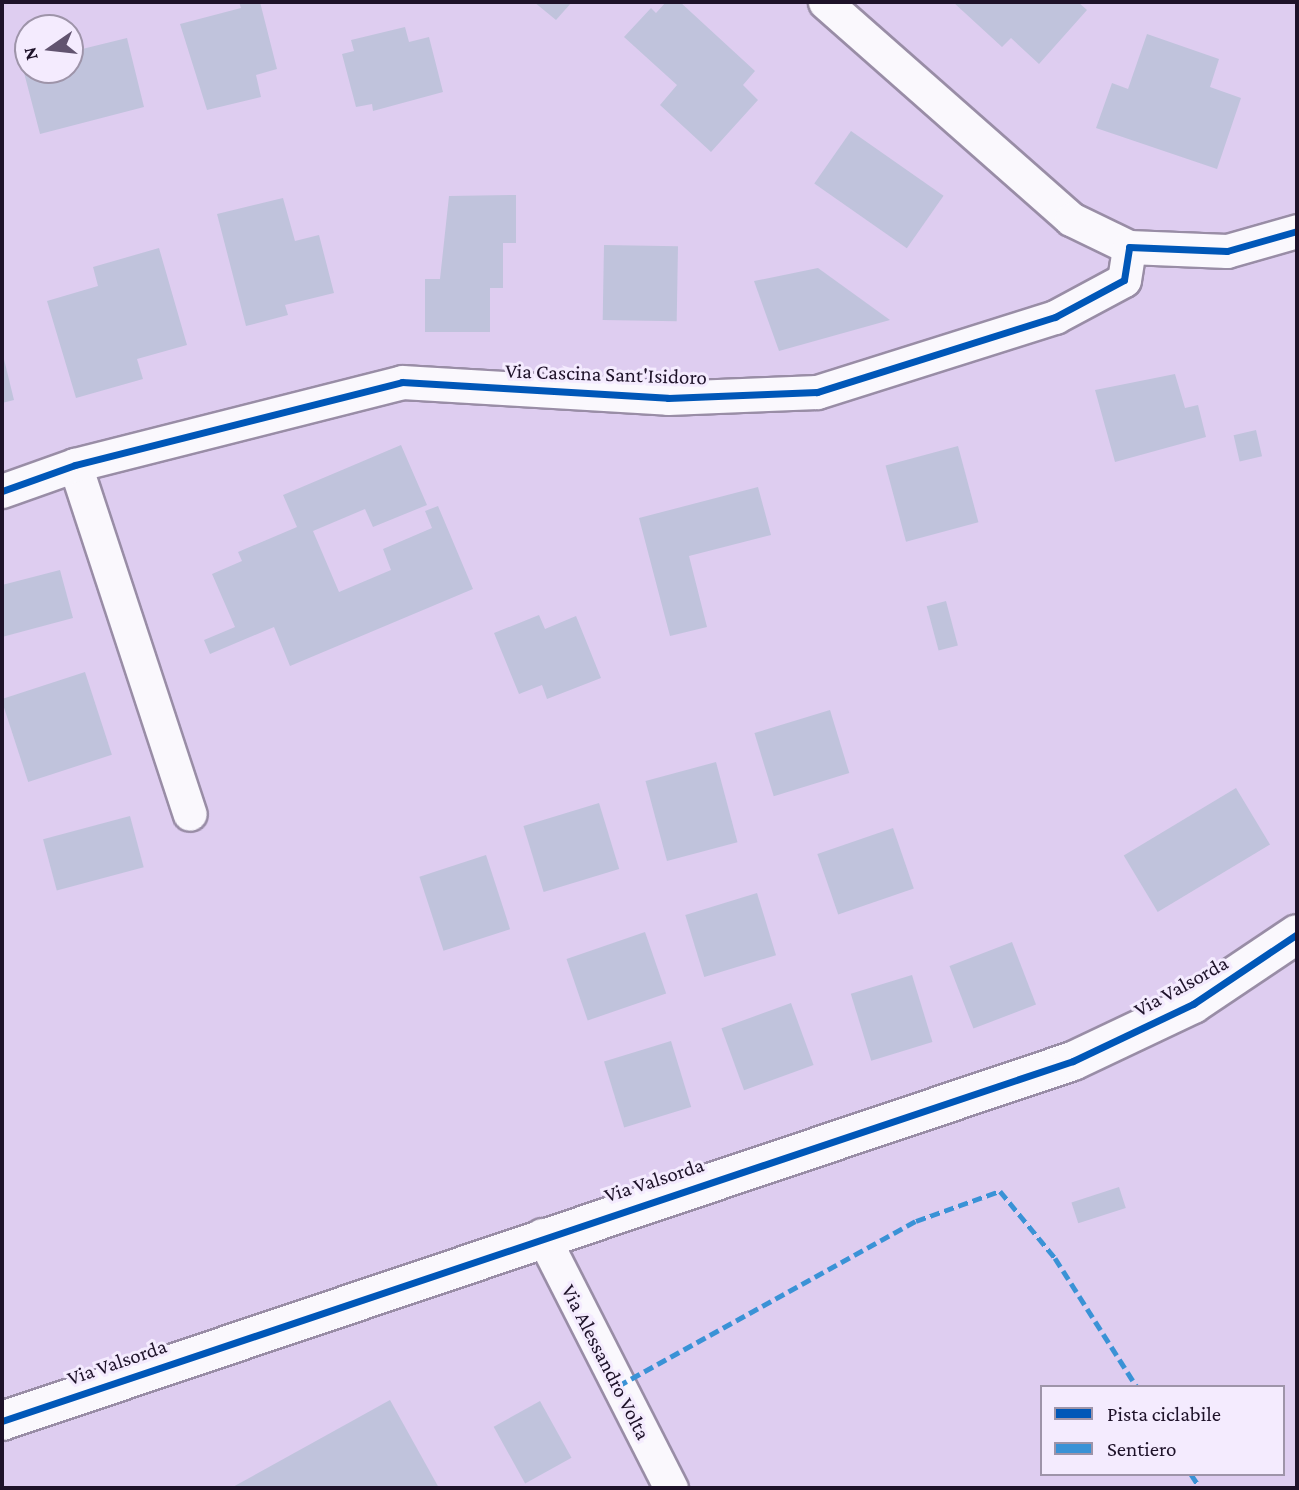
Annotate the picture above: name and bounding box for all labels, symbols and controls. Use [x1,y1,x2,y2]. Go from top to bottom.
north arrow [14,14,84,84]
text: N [18,45,42,63]
street label: Via Cascina Sant'Isidoro [505,358,707,390]
street label: Via Valsorda [1130,950,1232,1022]
street label: Via Valsorda [601,1152,707,1208]
street label: Via Alessandro Volta [556,1280,656,1444]
street label: Via Valsorda [64,1333,170,1391]
legend [1040,1385,1285,1476]
text: Pista ciclabile [1107,1402,1221,1426]
text: Sentiero [1107,1437,1176,1461]

